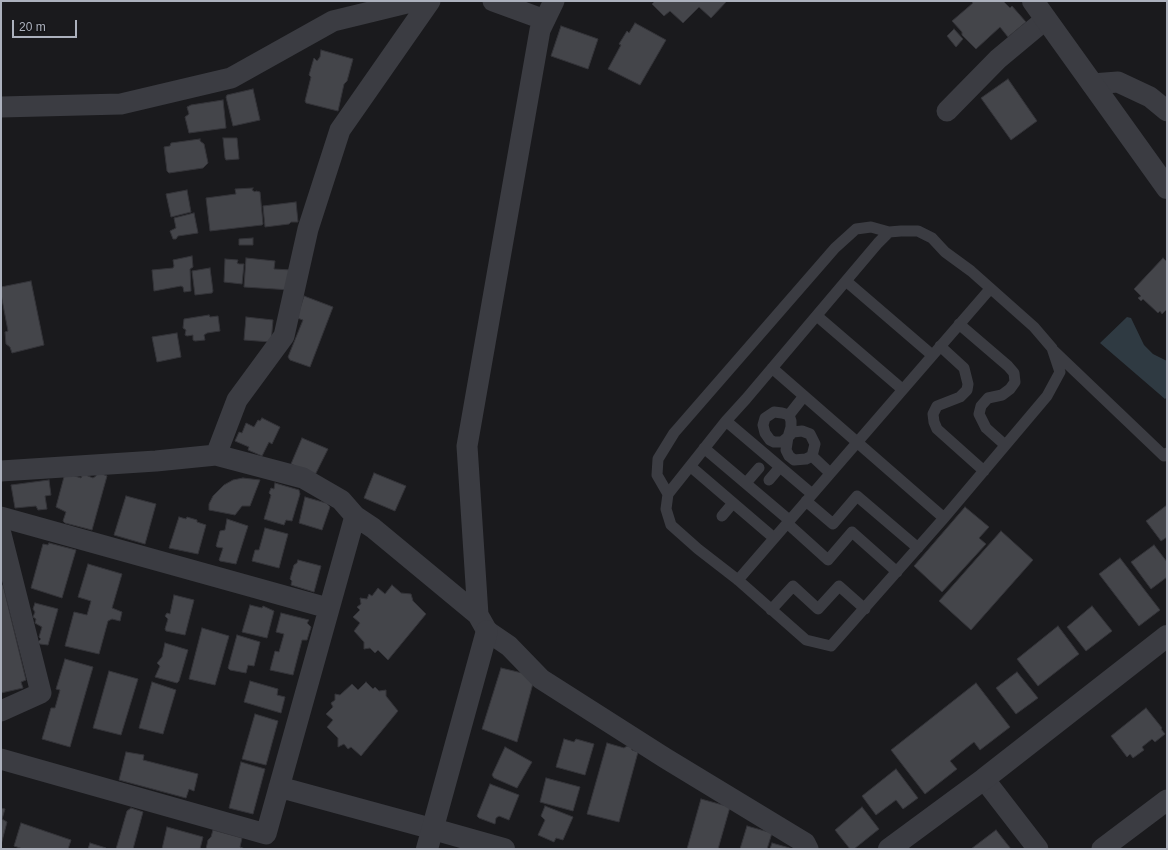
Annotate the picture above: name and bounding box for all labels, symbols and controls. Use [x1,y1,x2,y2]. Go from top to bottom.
scale bar [14,12,79,38]
text: 20 m [19,20,46,34]

